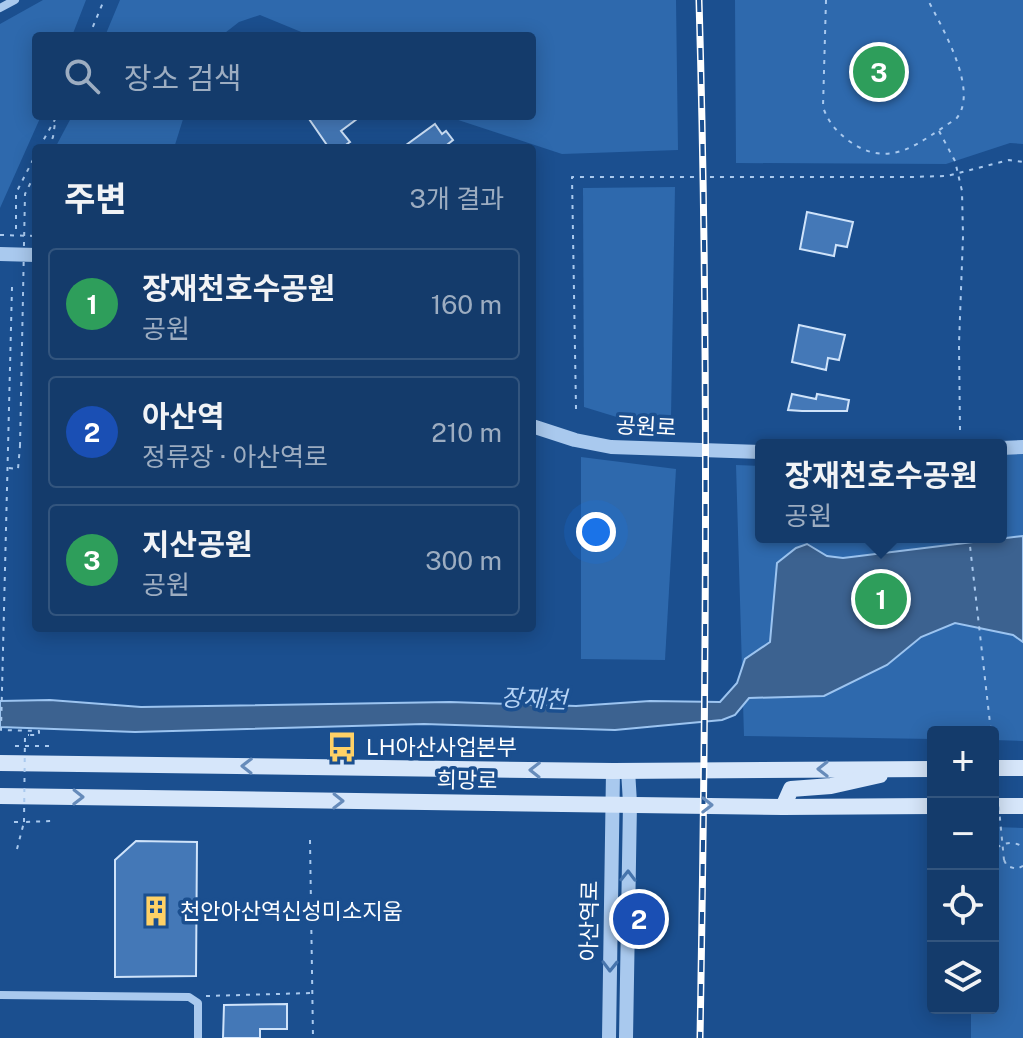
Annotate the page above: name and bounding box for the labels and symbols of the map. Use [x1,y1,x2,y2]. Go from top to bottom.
pin: 3 [853,42,905,102]
street label: 공원로 [615,411,677,441]
your location [576,512,616,552]
pin: 1 [855,569,907,629]
water label: 장재천 [500,683,571,713]
bus stop icon: LH아산사업본부 [325,730,359,764]
place label: LH아산사업본부 [366,734,517,760]
one-way arrow [240,757,253,775]
one-way arrow [816,760,829,778]
one-way arrow [528,761,541,779]
street label: 희망로 [436,766,498,794]
one-way arrow [72,788,85,806]
one-way arrow [332,792,345,809]
one-way arrow [701,797,714,814]
one-way arrow [619,869,637,882]
street label: 아산역로 [575,880,603,962]
pin: 2 [613,889,665,949]
building icon: 천안아산역신성미소지움 [139,894,173,928]
place label: 천안아산역신성미소지움 [180,898,403,924]
one-way arrow [602,960,619,973]

